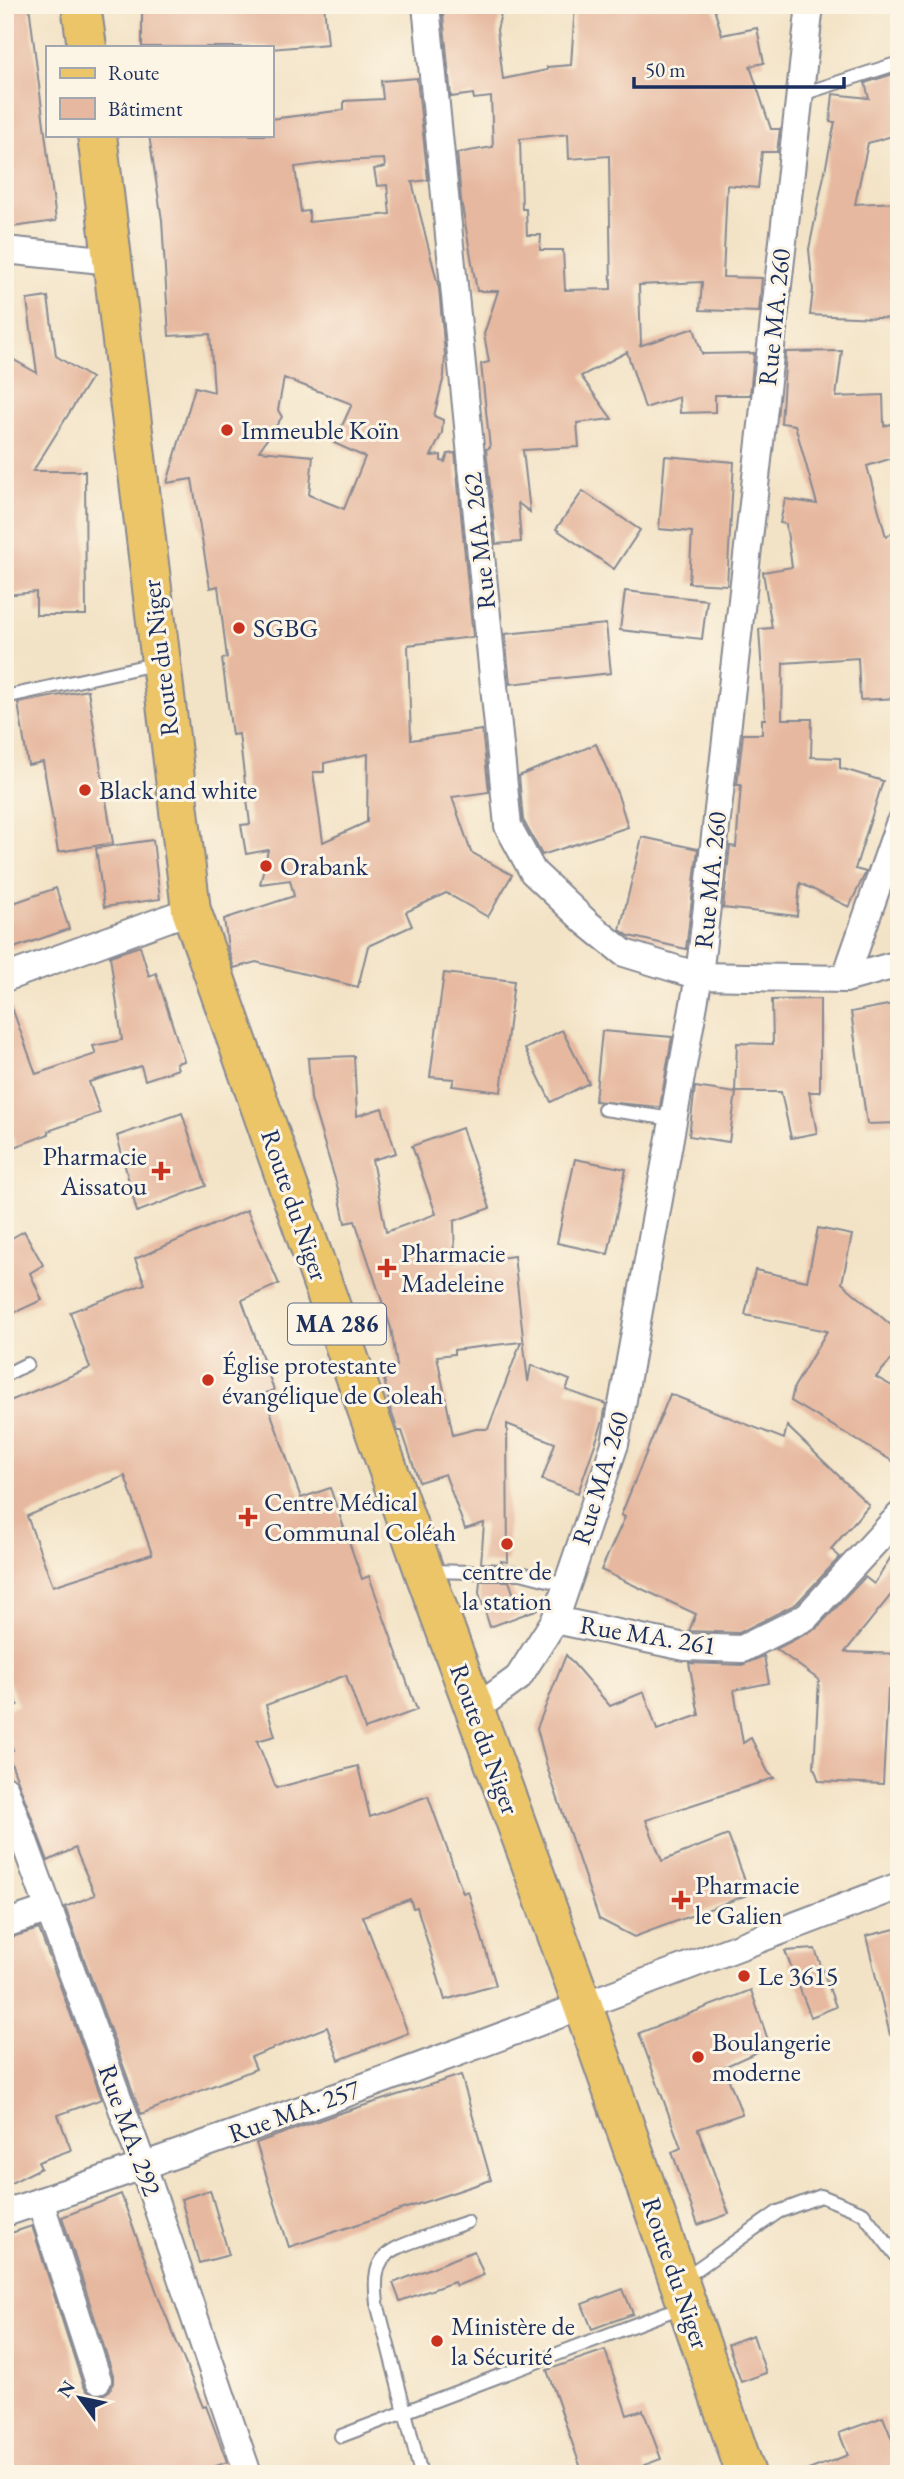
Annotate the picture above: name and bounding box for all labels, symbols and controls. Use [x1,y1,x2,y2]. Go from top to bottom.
legend [46,46,273,136]
scale bar [634,46,844,90]
text: 50 m [645,56,686,83]
text: Route [108,59,159,86]
text: Bâtiment [108,95,183,122]
street label: Rue MA. 260 [750,247,798,387]
place label: Immeuble Koïn [241,413,400,447]
marker: Immeuble Koïn [219,422,235,438]
street label: Rue MA. 262 [455,470,503,611]
street label: Route du Niger [133,577,186,738]
place label: SGBG [253,611,318,645]
marker: SGBG [231,620,247,636]
place label: Black and white [99,773,257,807]
marker: Black and white [77,782,93,798]
street label: Rue MA. 260 [686,810,734,950]
place label: Orabank [280,849,369,883]
marker: Orabank [258,858,274,874]
street label: Route du Niger [253,1125,337,1285]
place label: Pharmacie Aissatou [43,1139,147,1203]
marker: Pharmacie Aissatou [153,1163,169,1179]
place label: Pharmacie Madeleine [401,1236,506,1300]
marker: Pharmacie Madeleine [379,1260,395,1276]
road number: MA 286 [288,1304,386,1344]
place label: Église protestante évangélique de Coleah [222,1348,444,1412]
marker: Église protestante évangélique de Coleah [200,1372,216,1388]
street label: Rue MA. 260 [564,1407,636,1549]
place label: Centre Médical Communal Coléah [264,1485,456,1549]
marker: Centre Médical Communal Coléah [238,1507,258,1527]
marker: centre de la station [499,1536,515,1552]
place label: centre de la station [462,1554,552,1618]
street label: Rue MA. 261 [577,1607,719,1663]
street label: Route du Niger [442,1659,528,1819]
place label: Pharmacie le Galien [695,1868,800,1932]
marker: Pharmacie le Galien [673,1892,689,1908]
place label: Le 3615 [758,1959,838,1993]
marker: Le 3615 [736,1968,752,1984]
place label: Boulangerie moderne [712,2025,831,2089]
marker: Boulangerie moderne [690,2049,706,2065]
street label: Rue MA. 292 [90,2060,170,2201]
street label: Rue MA. 257 [224,2071,365,2151]
street label: Route du Niger [634,2193,718,2353]
place label: Ministère de la Sécurité [451,2309,575,2373]
marker: Ministère de la Sécurité [429,2333,445,2349]
north arrow [46,2364,116,2434]
text: N [51,2375,81,2402]

